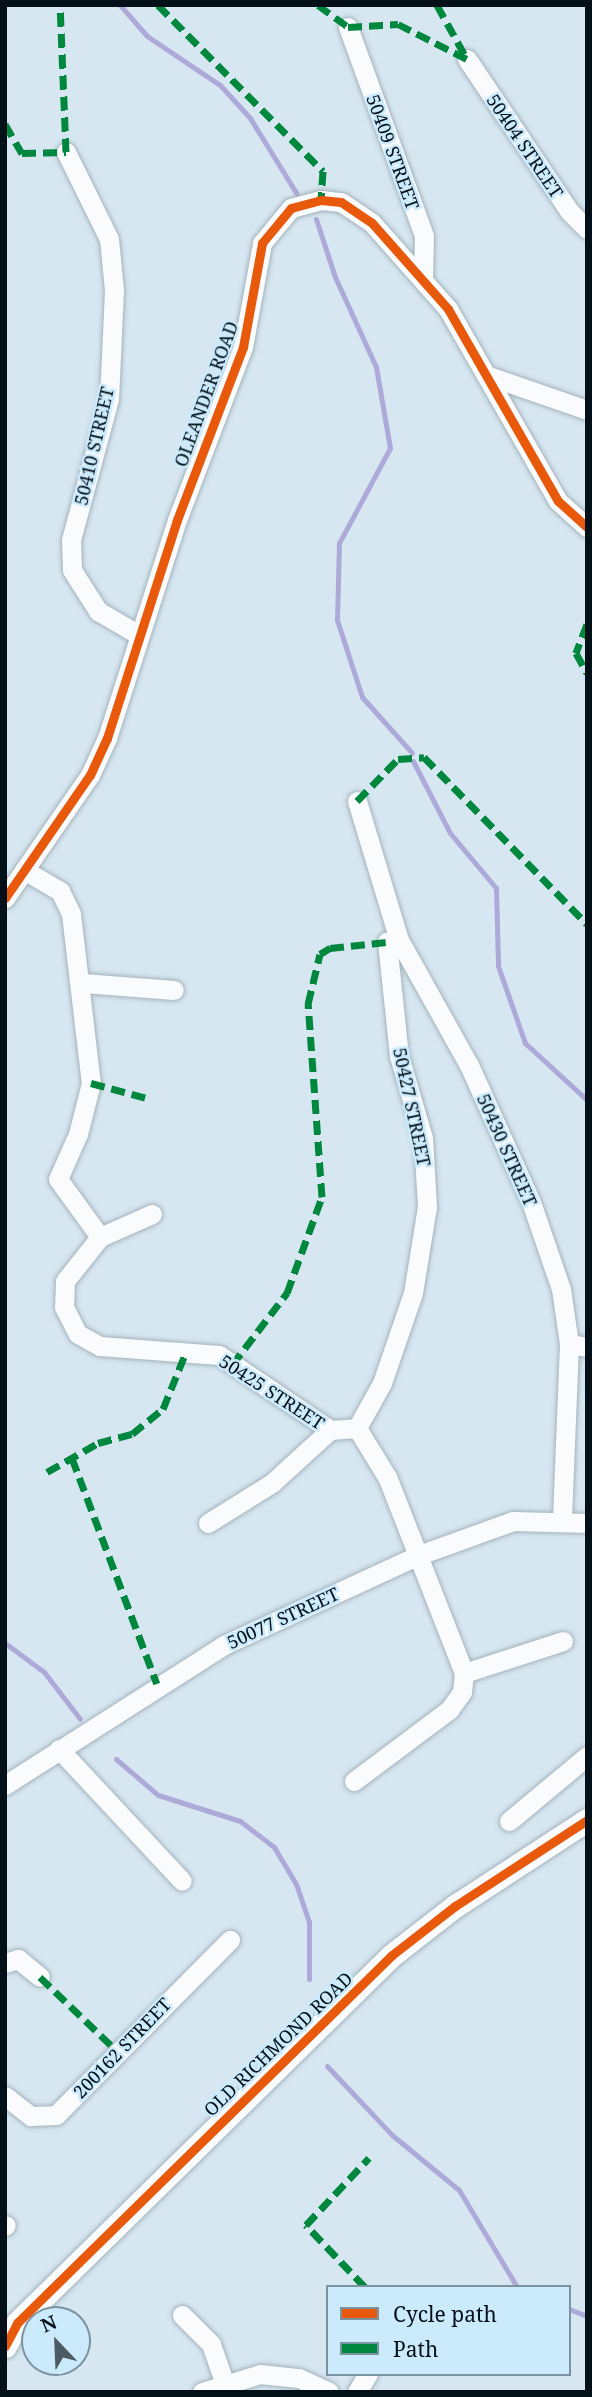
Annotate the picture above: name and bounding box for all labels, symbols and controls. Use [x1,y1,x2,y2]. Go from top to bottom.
street label: 50404 STREET [482,90,568,202]
street label: 50409 STREET [362,92,424,212]
street label: OLEANDER ROAD [170,318,242,470]
street label: 50410 STREET [70,385,118,507]
street label: 50427 STREET [389,1046,435,1168]
street label: 50430 STREET [473,1090,541,1210]
street label: 50425 STREET [215,1350,329,1434]
street label: 50077 STREET [224,1583,342,1653]
street label: OLD RICHMOND ROAD [199,1967,357,2121]
street label: 200162 STREET [69,1993,175,2103]
legend [326,2285,571,2376]
text: Cycle path [393,2300,497,2328]
north arrow [21,2306,91,2376]
text: N [37,2309,61,2338]
text: Path [393,2335,438,2363]

